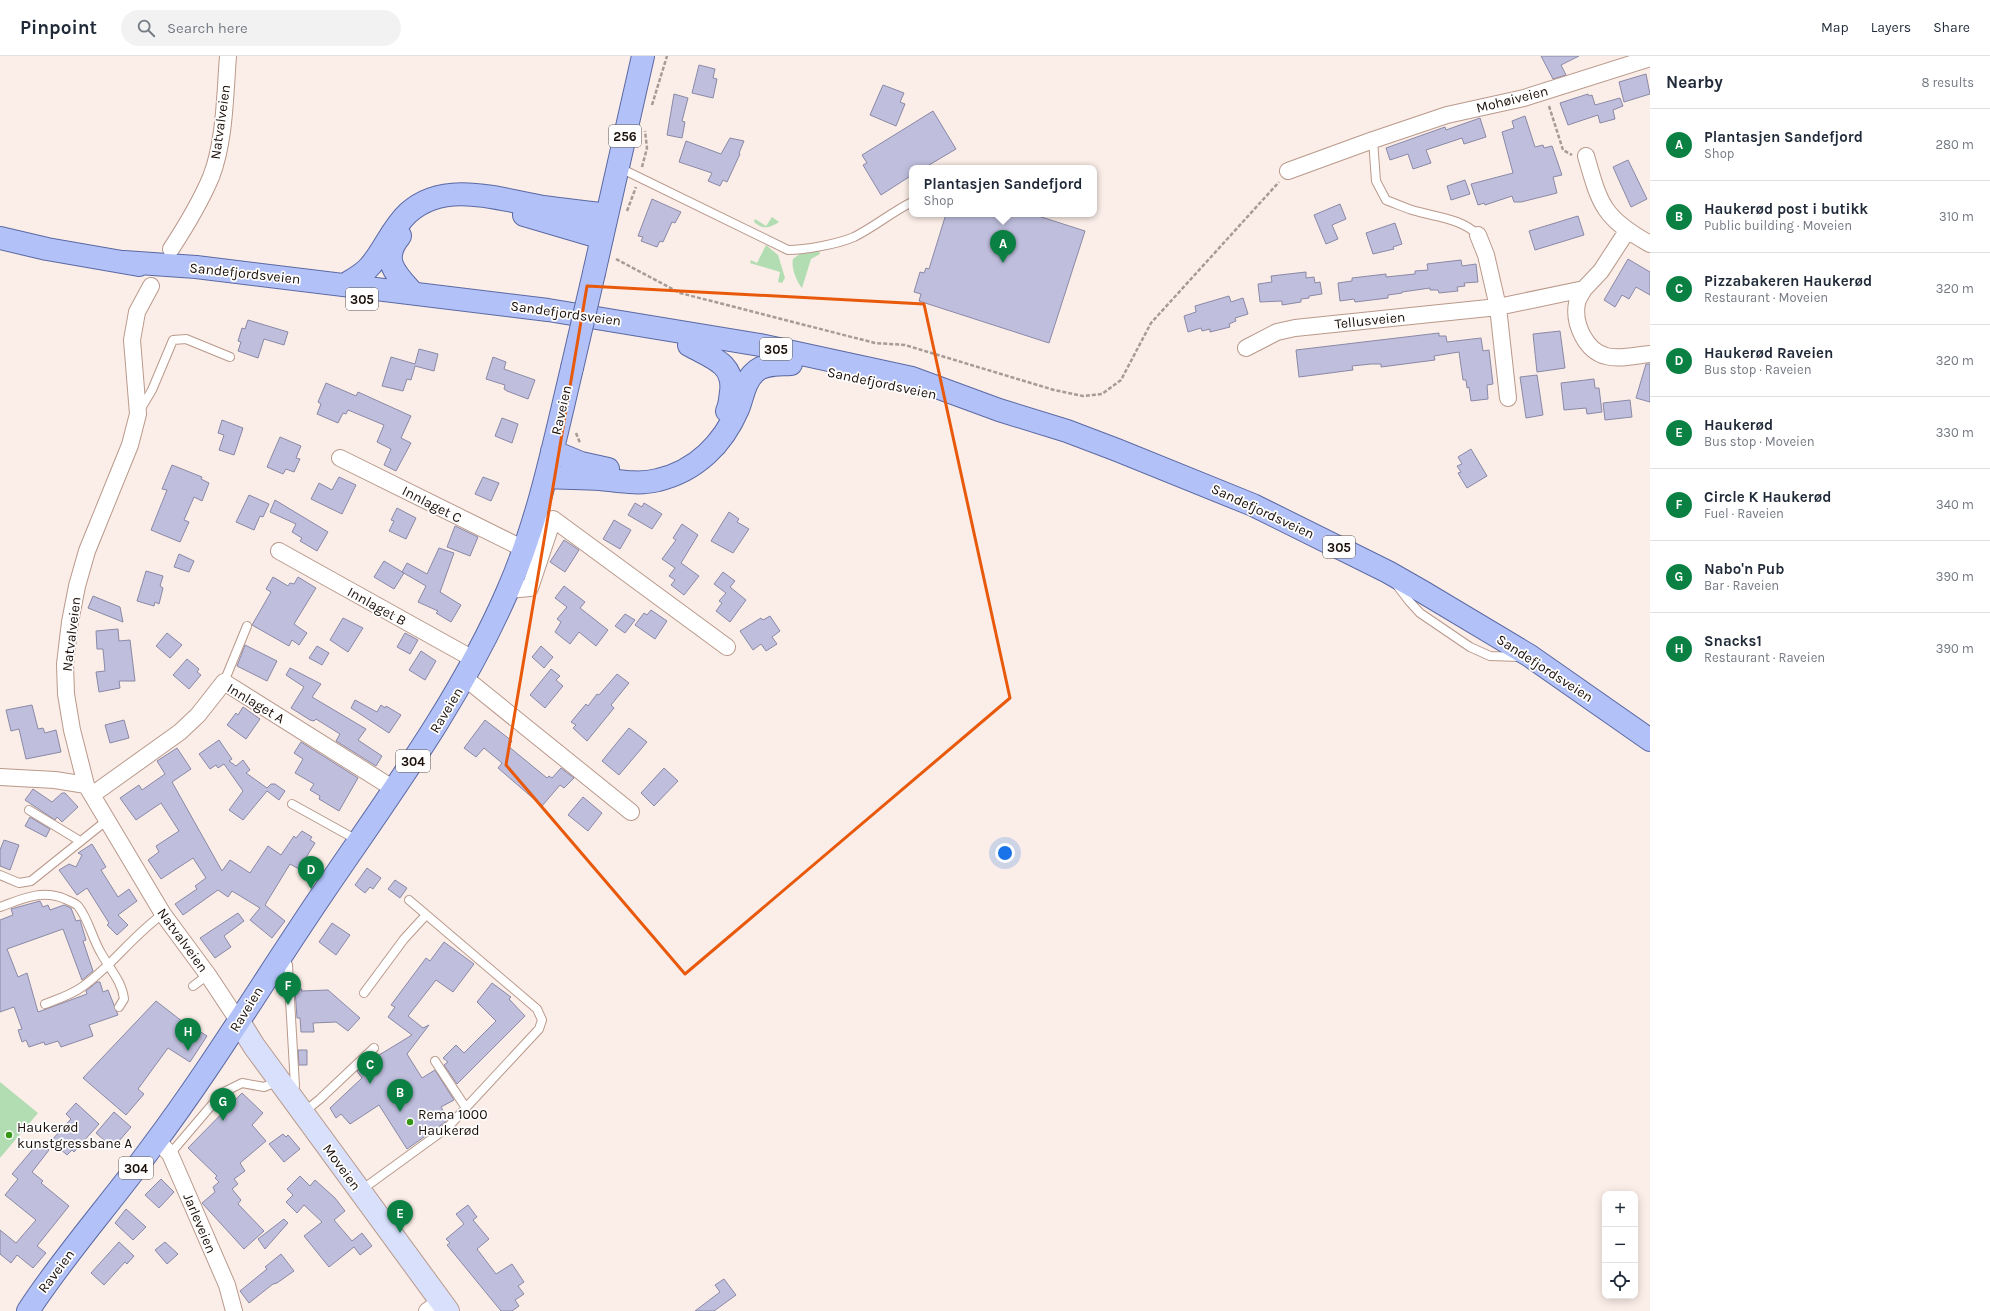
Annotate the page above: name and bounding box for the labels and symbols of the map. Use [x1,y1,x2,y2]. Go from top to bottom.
street label: Mohøiveien [1474,82,1550,117]
street label: Natvalveien [207,84,234,161]
road number: 256 [609,125,641,147]
pin: A [990,230,1016,263]
street label: Sandefjordsveien [189,259,301,288]
road number: 305 [346,288,378,310]
street label: Sandefjordsveien [510,297,622,330]
street label: Tellusveien [1334,308,1406,333]
road number: 305 [760,338,792,360]
street label: Sandefjordsveien [826,364,938,403]
street label: Raveien [548,384,575,437]
street label: Sandefjordsveien [1209,480,1317,543]
street label: Innlaget C [399,482,464,527]
road number: 305 [1323,536,1355,558]
street label: Innlaget B [344,583,409,630]
street label: Natvalveien [58,596,85,672]
street label: Sandefjordsveien [1493,631,1596,706]
street label: Innlaget A [224,680,288,727]
street label: Raveien [426,684,467,736]
road number: 304 [396,750,430,772]
your location [995,843,1015,863]
pin: D [298,856,324,889]
street label: Natvalveien [154,905,212,976]
pin: F [275,972,301,1005]
street label: Raveien [226,983,267,1035]
pin: H [175,1018,201,1051]
pin: C [357,1051,383,1084]
pin: B [387,1079,413,1112]
pin: G [210,1088,236,1121]
place label: Rema 1000 Haukerød [418,1106,487,1139]
marker: Rema 1000 Haukerød [405,1117,415,1127]
place label: Haukerød kunstgressbane A [17,1119,132,1152]
marker: Haukerød kunstgressbane A [4,1130,14,1140]
street label: Moveien [319,1141,364,1194]
road number: 304 [119,1157,153,1179]
street label: Jarleveien [179,1191,220,1256]
pin: E [387,1200,413,1233]
street label: Raveien [34,1246,78,1297]

